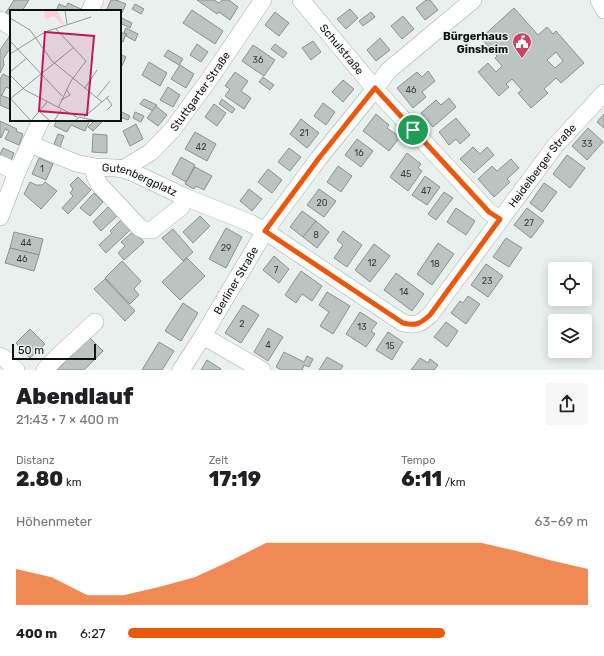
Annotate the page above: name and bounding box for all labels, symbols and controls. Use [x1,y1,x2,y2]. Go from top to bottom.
inset map [10,10,121,121]
street label: Schulstraße [317,22,366,77]
place label: Bürgerhaus Ginsheim [443,30,508,56]
public building icon: Bürgerhaus Ginsheim [511,31,533,59]
street label: Stuttgarter Straße [168,49,233,134]
house number: 36 [253,55,264,65]
house number: 46 [405,85,417,95]
pin [396,113,430,147]
icon: arrive [402,119,424,141]
street label: Heidelberger Straße [506,121,579,210]
house number: 21 [299,128,309,138]
house number: 33 [582,139,592,149]
house number: 42 [196,142,206,152]
house number: 16 [354,148,364,158]
street label: Gutenbergplatz [102,161,179,199]
house number: 1 [40,164,44,174]
house number: 45 [401,169,411,179]
house number: 47 [421,186,431,196]
house number: 20 [317,198,328,208]
house number: 27 [524,218,534,228]
house number: 8 [313,230,319,240]
house number: 44 [20,238,32,248]
house number: 29 [221,243,231,253]
street label: Berliner Straße [211,244,261,317]
house number: 46 [16,254,28,264]
house number: 12 [367,258,377,268]
house number: 18 [430,259,440,269]
map controls [548,262,592,358]
button: locate [548,262,592,306]
house number: 7 [274,265,279,275]
house number: 23 [482,276,492,286]
house number: 14 [399,287,409,297]
button: layers [548,314,592,358]
house number: 2 [239,319,245,329]
house number: 13 [357,322,367,332]
house number: 4 [265,340,271,350]
house number: 15 [385,341,395,351]
scale bar [12,342,96,361]
text: 50 m [18,344,44,357]
text: Abendlauf [16,383,133,410]
button: share [546,383,588,425]
text: 21:43 · 7 × 400 m [16,412,119,427]
text: Distanz [16,454,54,467]
text: Zeit [209,454,228,467]
text: Tempo [401,454,435,467]
text: 2.80 [16,467,63,491]
text: 17:19 [209,467,261,491]
text: 6:11 [401,467,442,491]
text: km [63,476,81,489]
text: /km [442,476,465,489]
text: Höhenmeter [16,514,92,529]
text: 63–69 m [535,514,588,529]
text: 400 m [16,626,57,641]
text: 6:27 [80,626,105,641]

